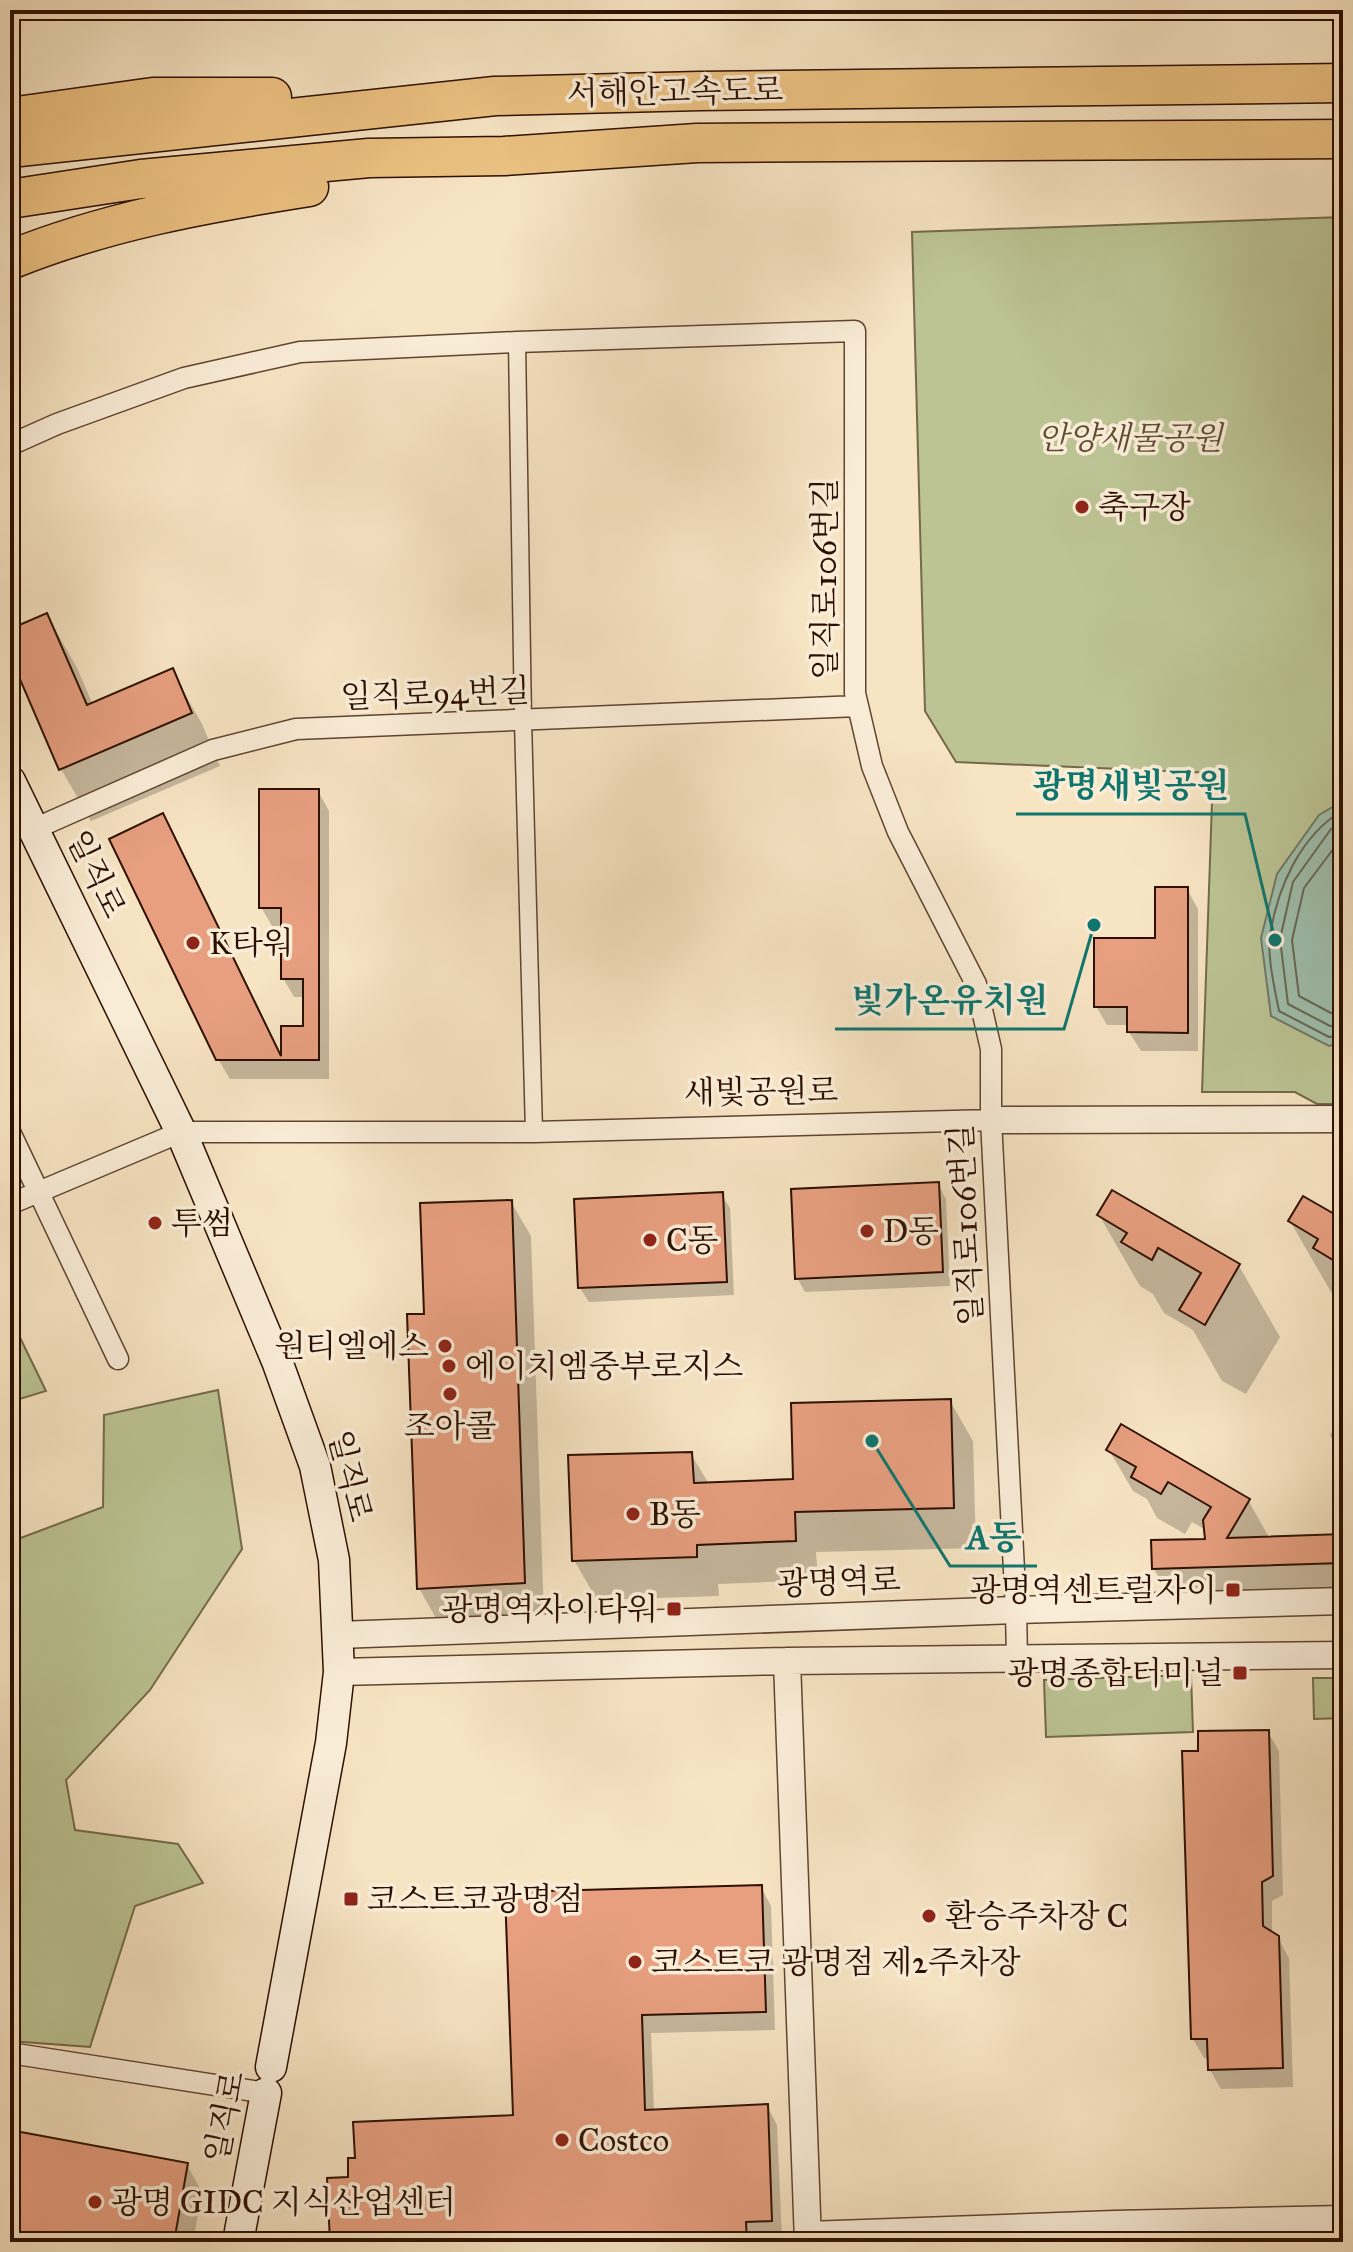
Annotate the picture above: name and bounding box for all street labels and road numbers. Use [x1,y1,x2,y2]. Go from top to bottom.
street label: 서해안고속도로 [566,71,784,113]
street label: 일직로106번길 [806,478,845,680]
street label: 일직로94번길 [340,671,530,717]
street label: 일직로 [58,824,134,924]
street label: 새빛공원로 [683,1071,839,1113]
street label: 일직로106번길 [941,1123,991,1327]
street label: 일직로 [320,1426,380,1526]
street label: 광명역로 [777,1560,902,1604]
street label: 일직로 [197,2068,253,2166]

